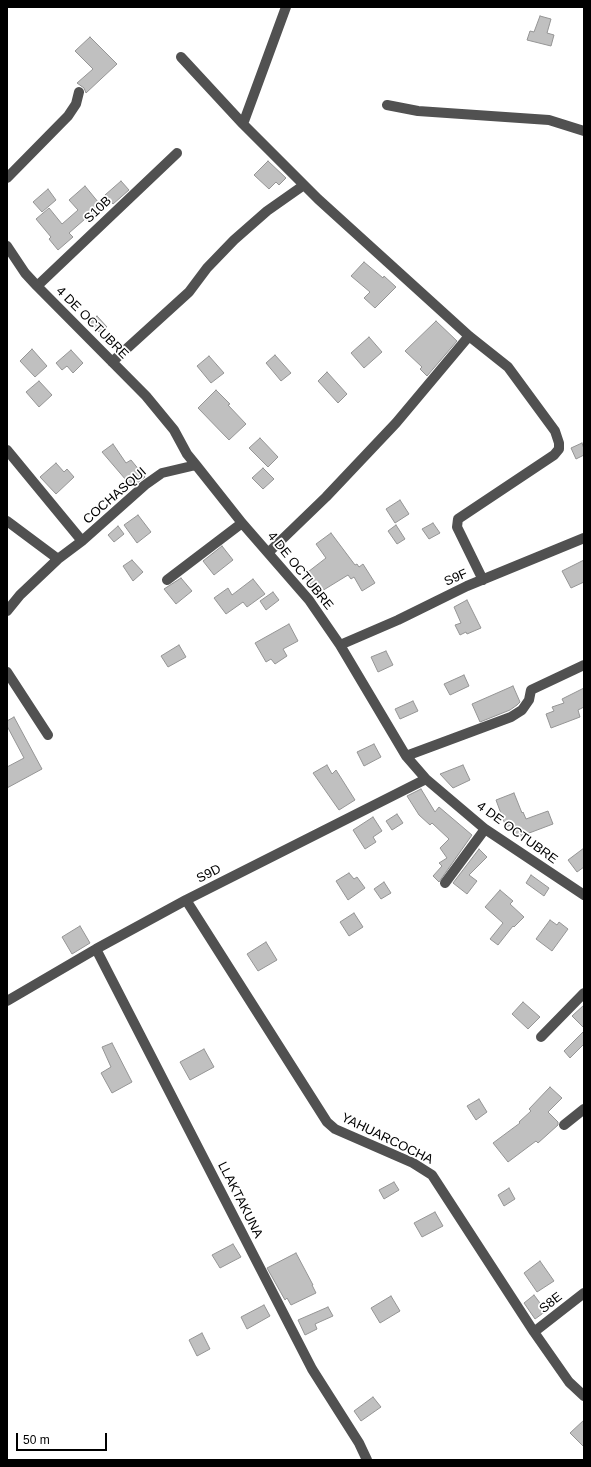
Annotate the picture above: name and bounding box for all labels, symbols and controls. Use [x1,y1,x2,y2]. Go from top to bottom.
street label: S10B [81,193,115,227]
street label: 4 DE OCTUBRE [53,284,131,362]
street label: COCHASQUI [80,464,150,528]
street label: 4 DE OCTUBRE [264,529,336,613]
street label: S9F [442,566,470,590]
street label: 4 DE OCTUBRE [474,798,560,868]
street label: S9D [194,861,224,887]
street label: YAHUARCOCHA [339,1110,435,1168]
street label: LLAKTAKUNA [214,1159,266,1241]
street label: S8E [537,1289,565,1317]
scale bar [18,1425,109,1451]
text: 50 m [23,1433,50,1447]

